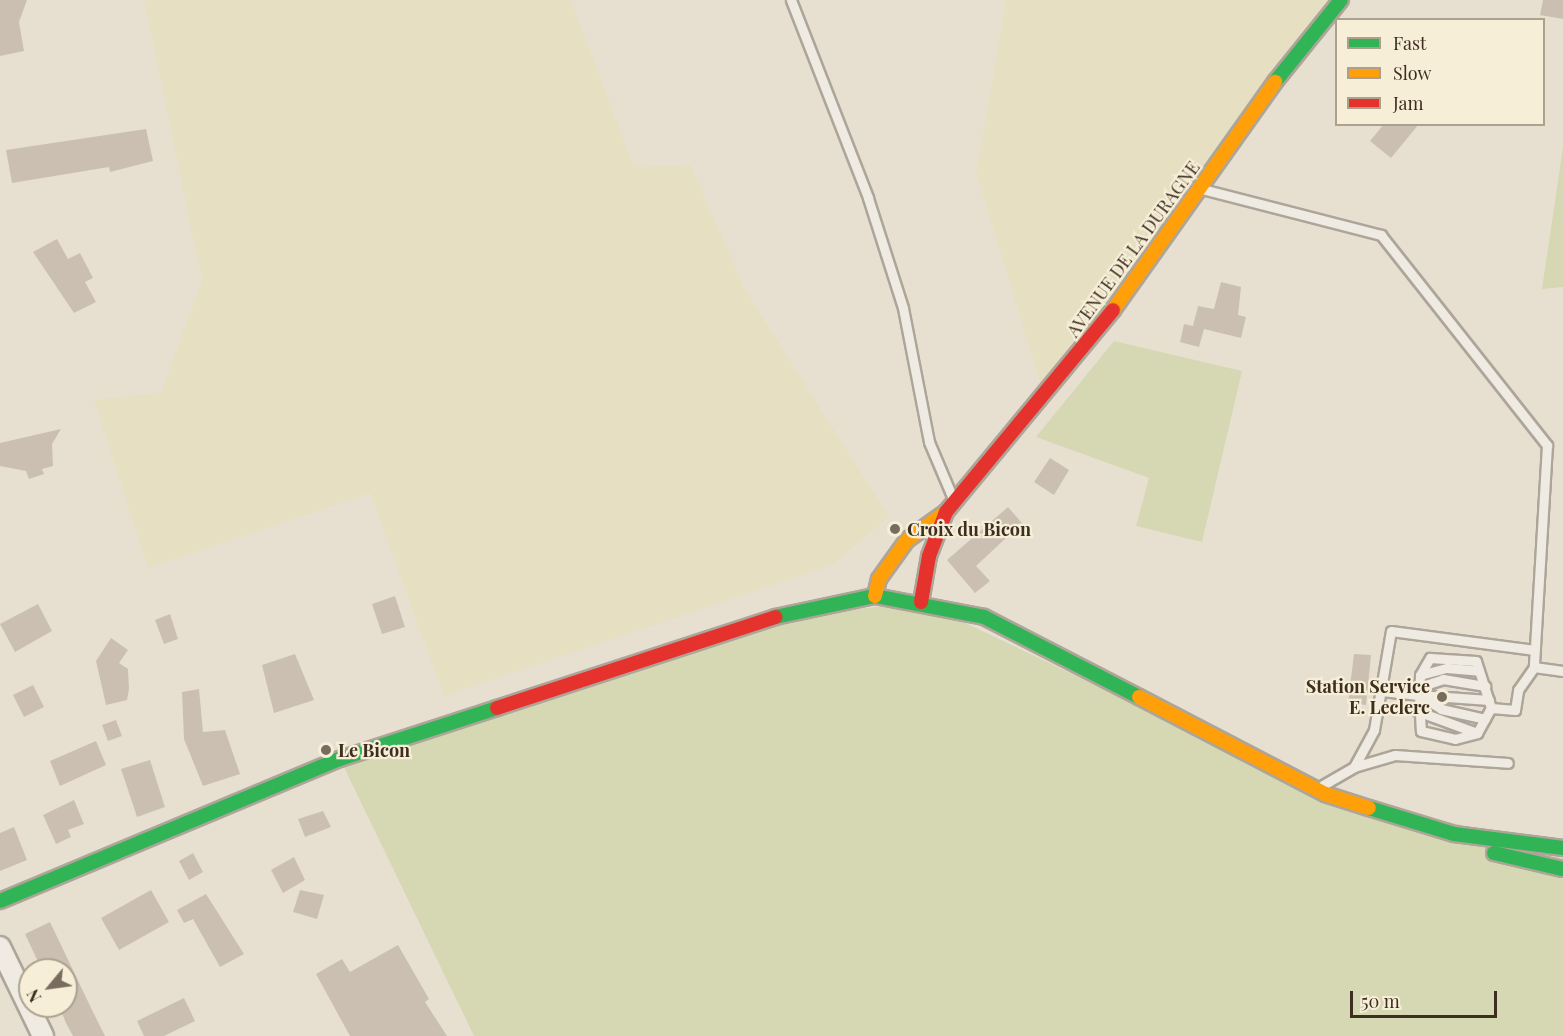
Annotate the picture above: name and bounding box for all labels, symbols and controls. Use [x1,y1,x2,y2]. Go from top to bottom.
legend [1335,18,1545,126]
text: Fast [1393,31,1426,55]
text: Slow [1393,61,1431,85]
text: Jam [1393,91,1423,115]
street label: AVENUE DE LA DURAGNE [1062,157,1204,341]
place label: Croix du Bicon [907,518,1031,540]
marker: Croix du Bicon [888,522,902,536]
place label: Station Service E. Leclerc [1306,676,1430,718]
marker: Station Service E. Leclerc [1435,690,1449,704]
place label: Le Bicon [338,739,410,761]
marker: Le Bicon [319,743,333,757]
north arrow [18,958,78,1018]
scale bar [1353,979,1500,1017]
text: N [22,986,46,1006]
text: 50 m [1361,989,1400,1013]

